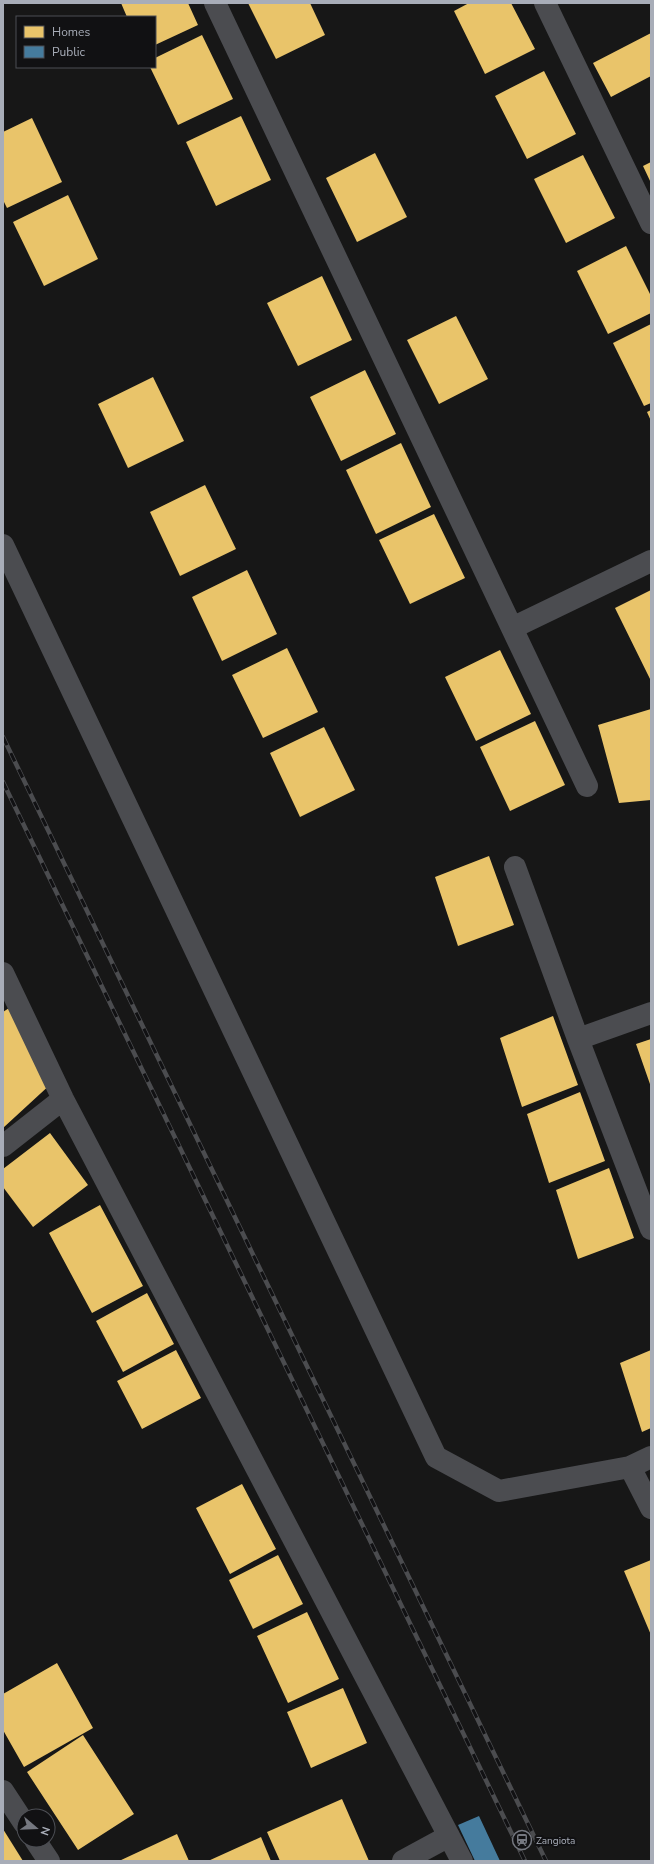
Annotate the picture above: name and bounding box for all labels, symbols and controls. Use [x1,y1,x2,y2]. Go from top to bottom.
legend [16,16,156,68]
text: Homes [52,24,90,40]
text: Public [52,44,86,60]
north arrow [16,1808,56,1848]
text: N [37,1825,53,1837]
station icon: Zangiota [511,1829,533,1851]
place label: Zangiota [536,1834,575,1848]

